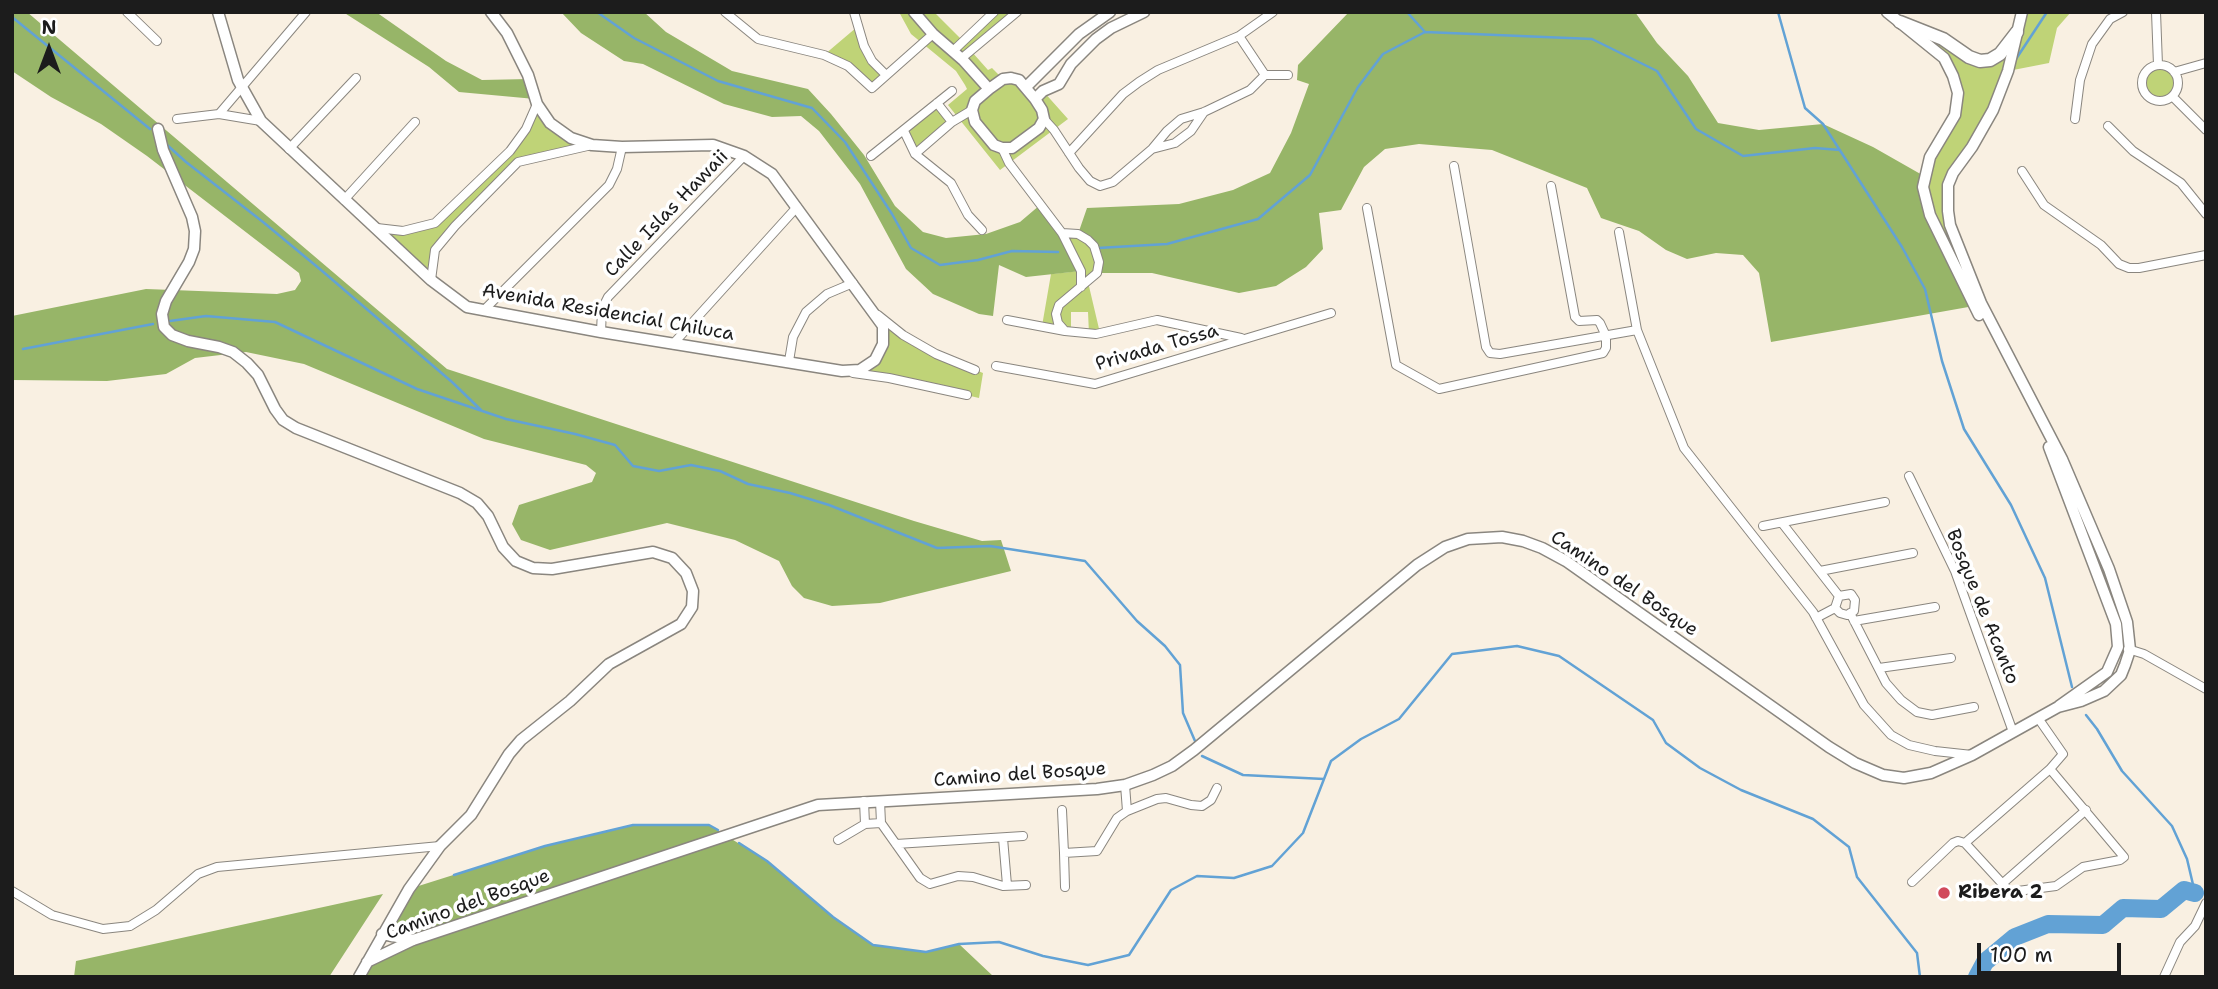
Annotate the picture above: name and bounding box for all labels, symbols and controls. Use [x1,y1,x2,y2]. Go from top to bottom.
north arrow [14,14,84,84]
text: N [41,15,57,40]
street label: Calle Islas Hawaii [600,146,734,282]
street label: Avenida Residencial Chiluca [480,280,736,346]
street label: Privada Tossa [1093,320,1221,376]
street label: Camino del Bosque [1546,526,1702,642]
street label: Bosque de Acanto [1940,526,2024,688]
street label: Camino del Bosque [933,758,1107,792]
street label: Camino del Bosque [383,865,553,945]
place label: Ribera 2 [1958,882,2043,904]
marker: Ribera 2 [1936,885,1952,901]
scale bar [1980,930,2124,974]
text: 100 m [1990,941,2053,969]

